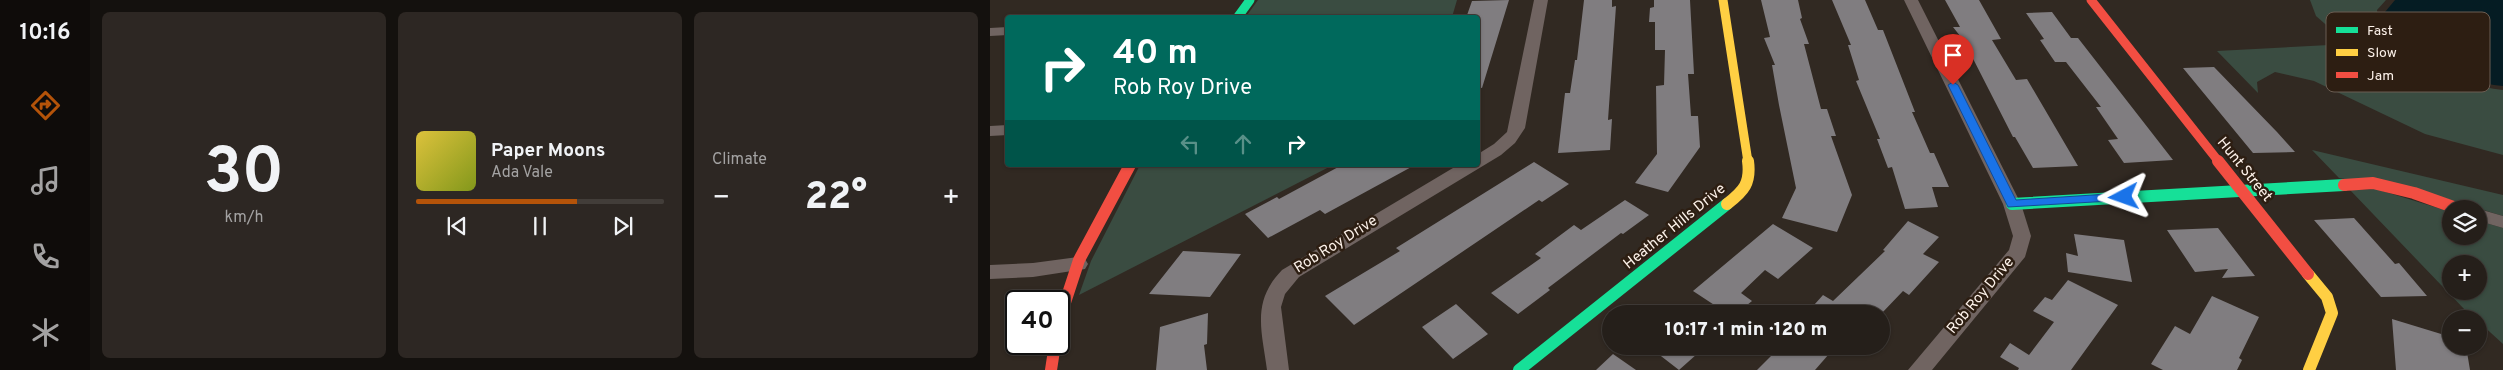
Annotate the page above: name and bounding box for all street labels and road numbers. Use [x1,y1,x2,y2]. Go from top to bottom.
street label: Hunt Street [2212,134,2276,206]
street label: Heather Hills Drive [1620,180,1730,274]
street label: Rob Roy Drive [1291,212,1381,278]
street label: Rob Roy Drive [1943,254,2019,338]

